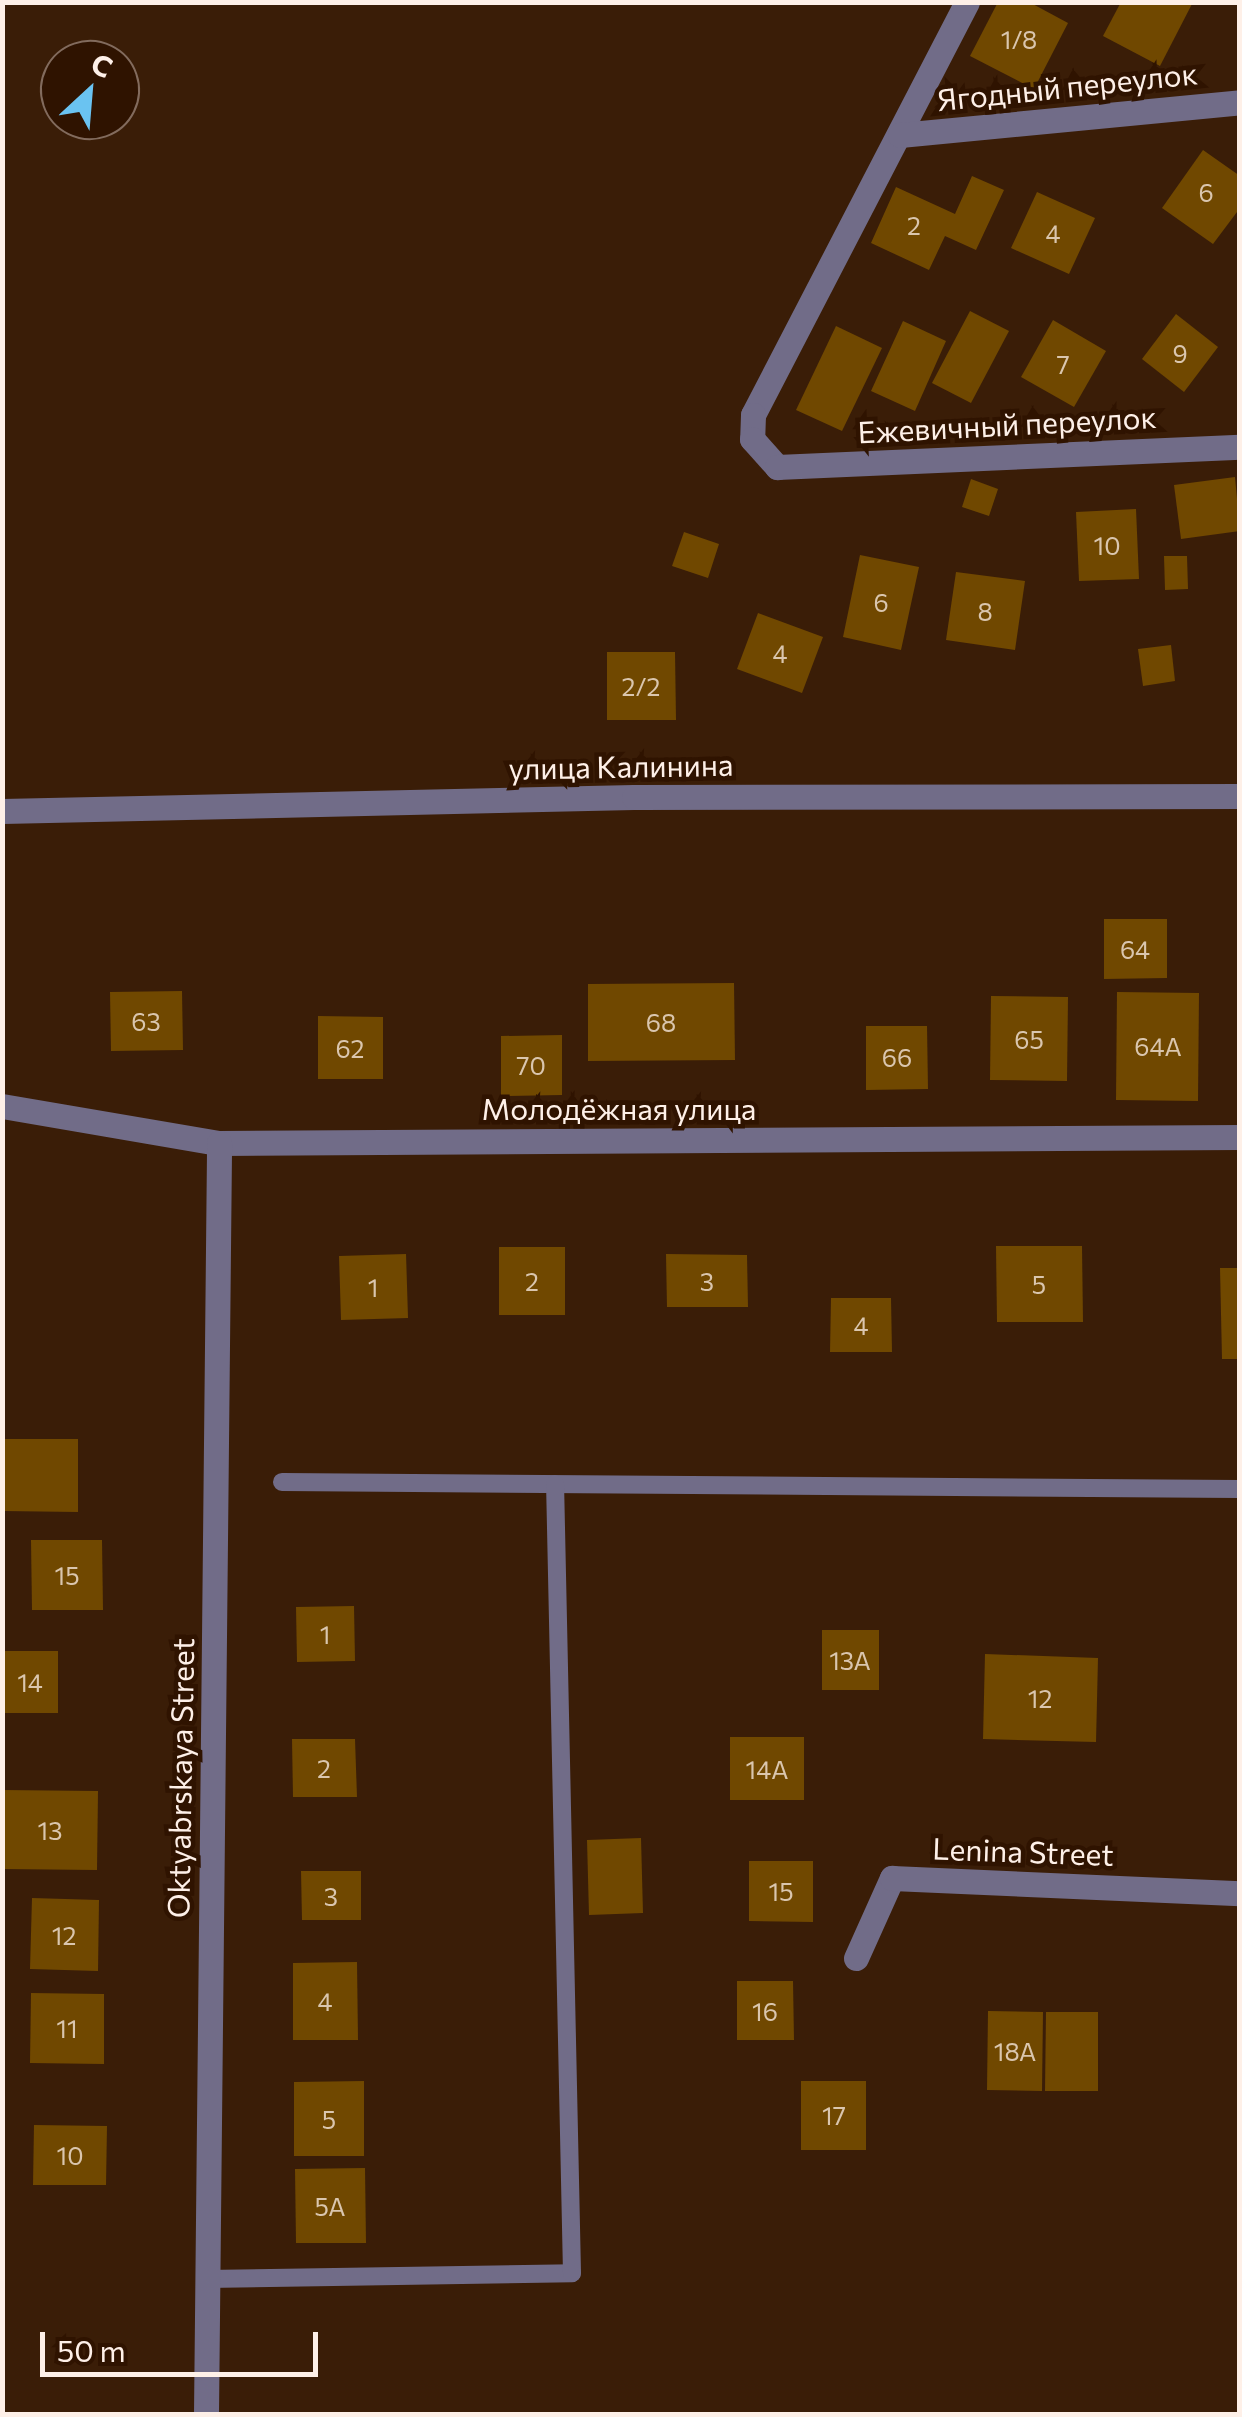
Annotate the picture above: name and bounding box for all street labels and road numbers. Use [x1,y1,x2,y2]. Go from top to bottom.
street label: Ягодный переулок [935,54,1199,118]
street label: Ежевичный переулок [857,398,1157,450]
street label: улица Калинина [508,746,734,786]
street label: Молодёжная улица [482,1090,756,1126]
street label: Oktyabrskaya Street [160,1638,200,1918]
street label: Lenina Street [932,1830,1114,1872]

